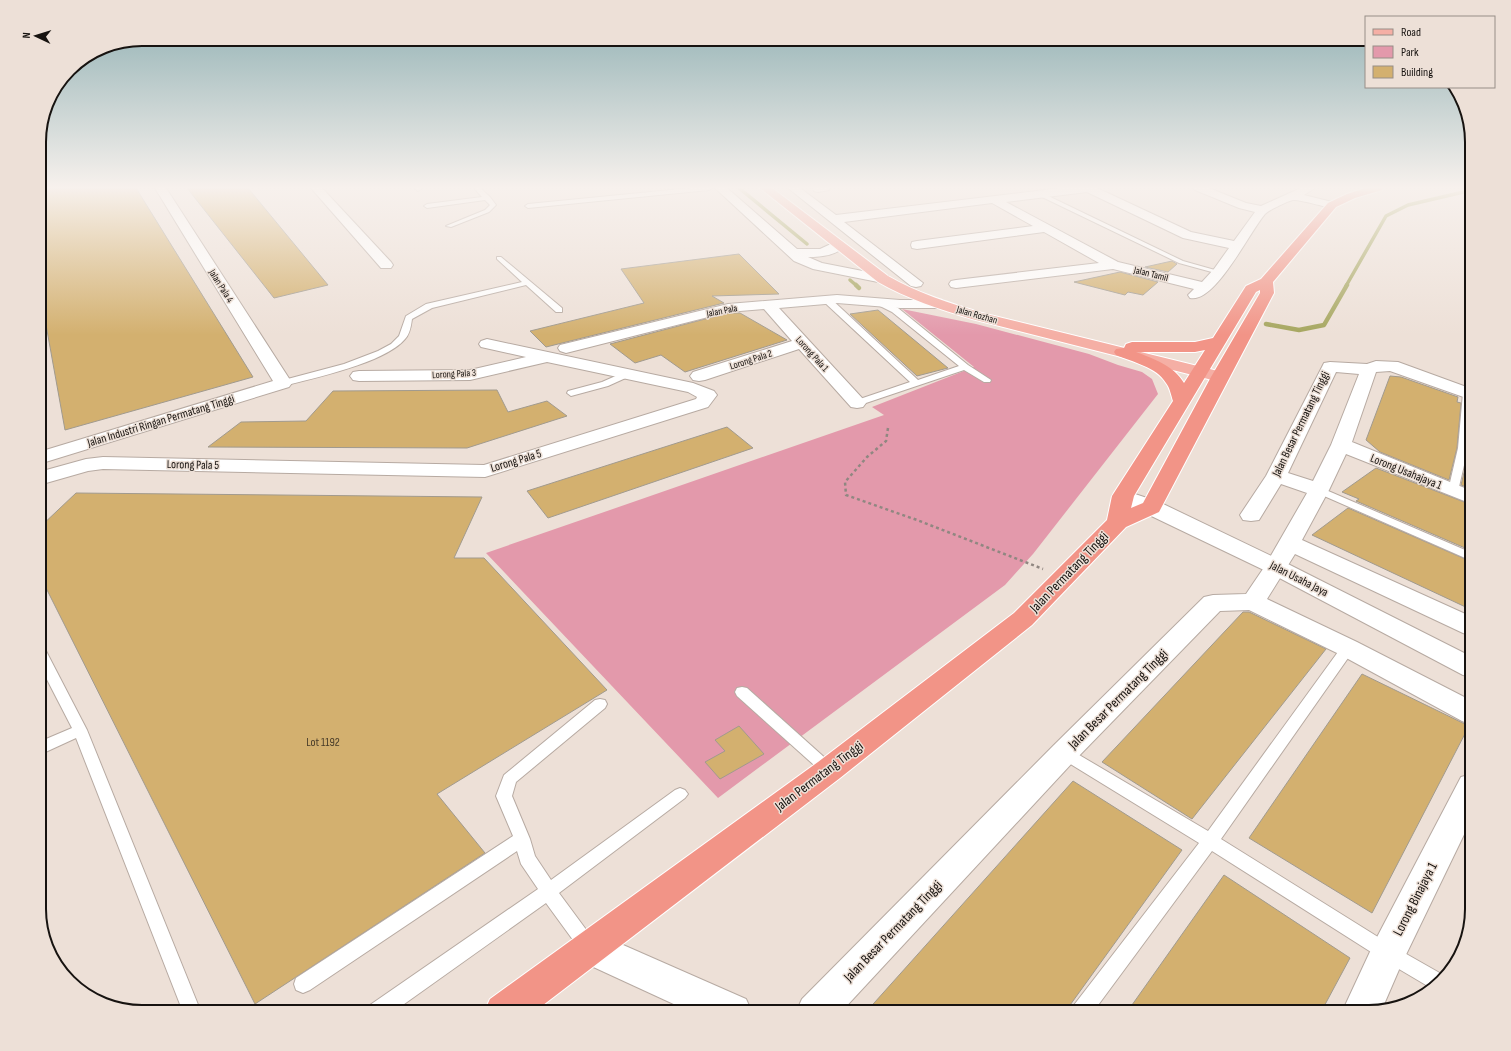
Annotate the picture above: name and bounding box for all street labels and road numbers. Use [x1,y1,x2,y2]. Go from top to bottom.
street label: Jalan Tamil [1132,264,1170,284]
street label: Jalan Pala 4 [206,266,236,305]
street label: Jalan Pala [705,302,739,320]
street label: Jalan Rozhan [954,303,999,327]
street label: Lorong Pala 1 [793,334,831,374]
street label: Lorong Pala 2 [728,348,774,372]
street label: Lorong Pala 3 [432,367,476,381]
street label: Jalan Besar Permatang Tinggi [1269,369,1333,480]
street label: Jalan Industri Ringan Permatang Tinggi [85,391,236,451]
street label: Lorong Pala 5 [489,446,543,476]
street label: Lorong Usahajaya 1 [1368,451,1445,493]
street label: Lorong Pala 5 [167,457,220,473]
street label: Jalan Permatang Tinggi [1025,528,1112,617]
street label: Jalan Usaha Jaya [1266,557,1331,600]
street label: Jalan Besar Permatang Tinggi [1064,645,1172,753]
street label: Jalan Permatang Tinggi [771,737,866,815]
street label: Lorong Binajaya 1 [1389,859,1441,938]
street label: Jalan Besar Permatang Tinggi [840,877,946,986]

